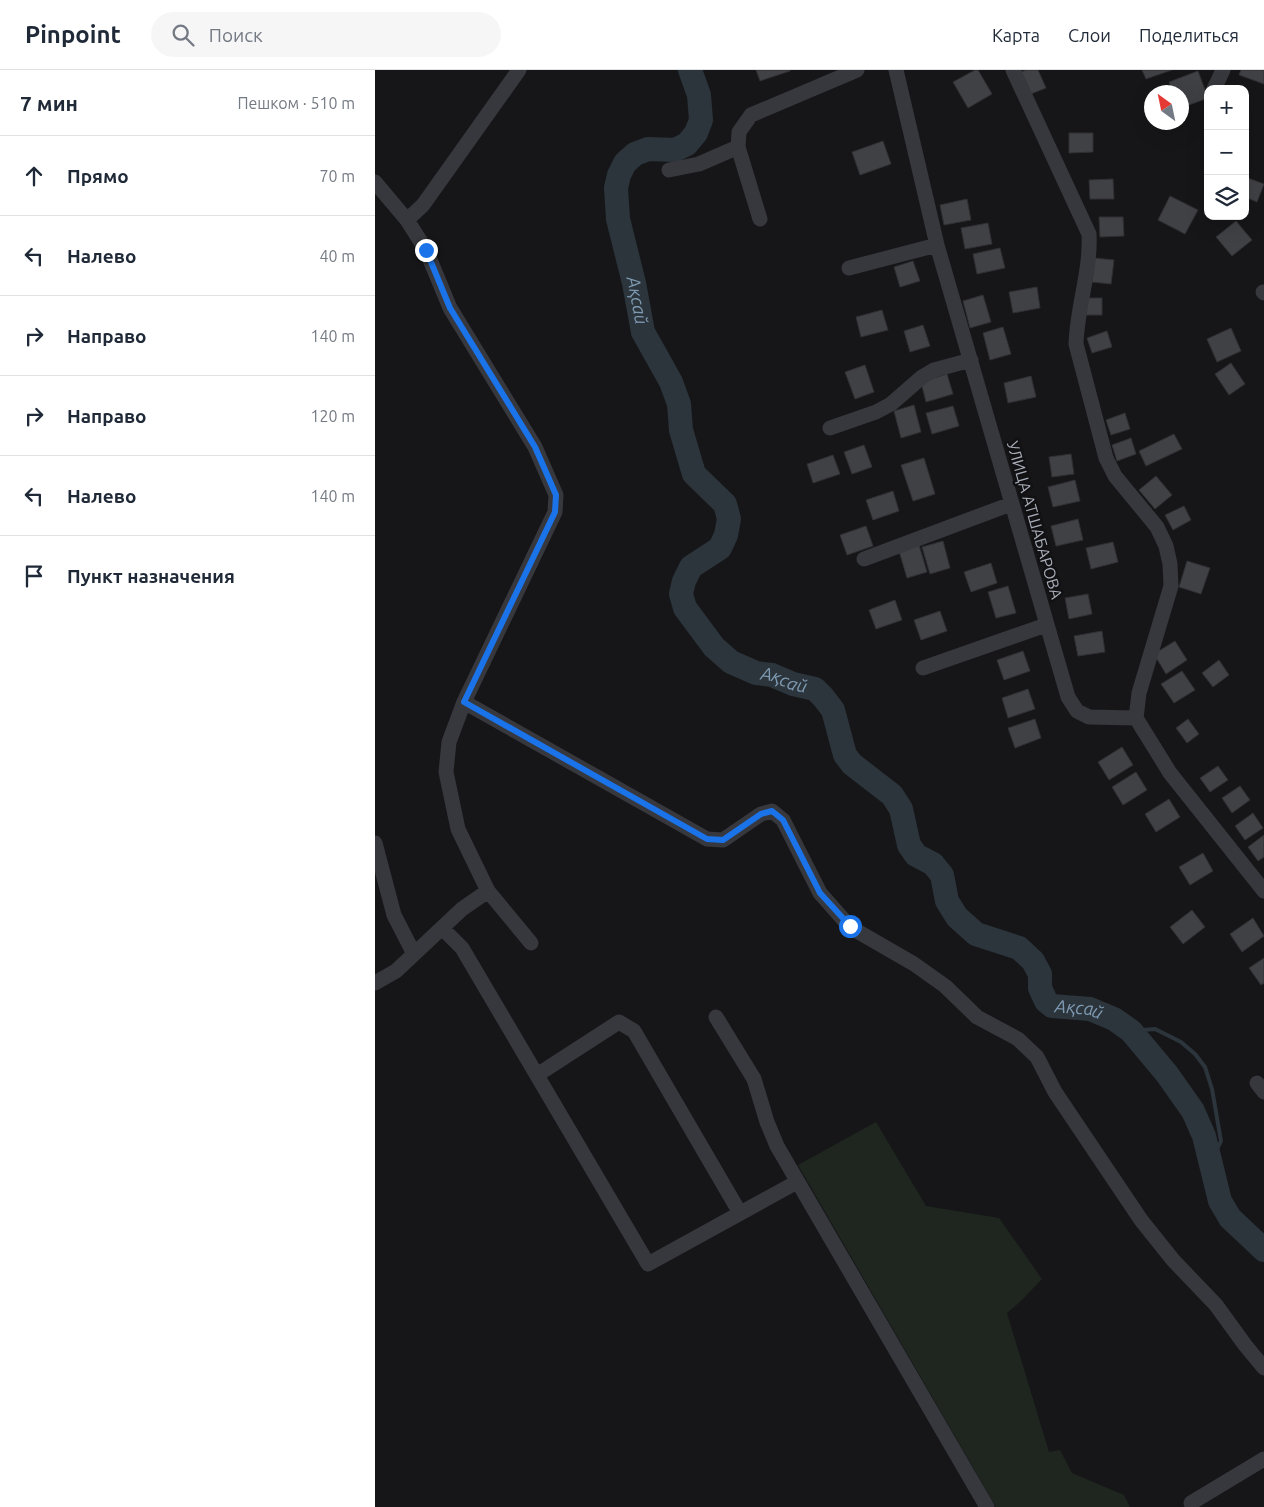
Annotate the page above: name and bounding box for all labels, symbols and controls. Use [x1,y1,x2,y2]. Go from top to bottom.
search box [151,12,501,57]
text: Pinpoint [25,21,121,48]
icon: search [169,21,197,49]
text: Поиск [209,24,263,46]
text: Карта [992,25,1040,45]
text: Слои [1068,25,1111,45]
text: Поделиться [1139,25,1239,45]
north arrow [1144,85,1189,130]
map controls [1204,85,1249,220]
button: + [1204,85,1249,130]
text: 7 мин [20,91,78,115]
text: Пешком · 510 m [237,94,355,112]
button: − [1204,130,1249,175]
icon: ahead [20,162,48,190]
text: Прямо [67,165,129,187]
text: 70 m [319,167,355,185]
button: layers [1204,175,1249,220]
route end [415,239,438,262]
icon: left [20,242,48,270]
text: Налево [67,245,136,267]
text: 40 m [319,247,355,265]
water label: Ақсай [623,273,652,326]
icon: right [20,322,48,350]
text: Направо [67,325,147,347]
text: 140 m [310,327,355,345]
icon: right [20,402,48,430]
text: Направо [67,405,147,427]
text: 120 m [310,407,355,425]
street label: УЛИЦА АТШАБАРОВА [1004,439,1066,602]
icon: left [20,482,48,510]
text: Налево [67,485,136,507]
text: 140 m [310,487,355,505]
icon: arrive [20,562,48,590]
text: Пункт назначения [67,565,235,587]
water label: Ақсай [759,663,810,696]
route start [839,915,862,938]
water label: Ақсай [1053,995,1107,1022]

